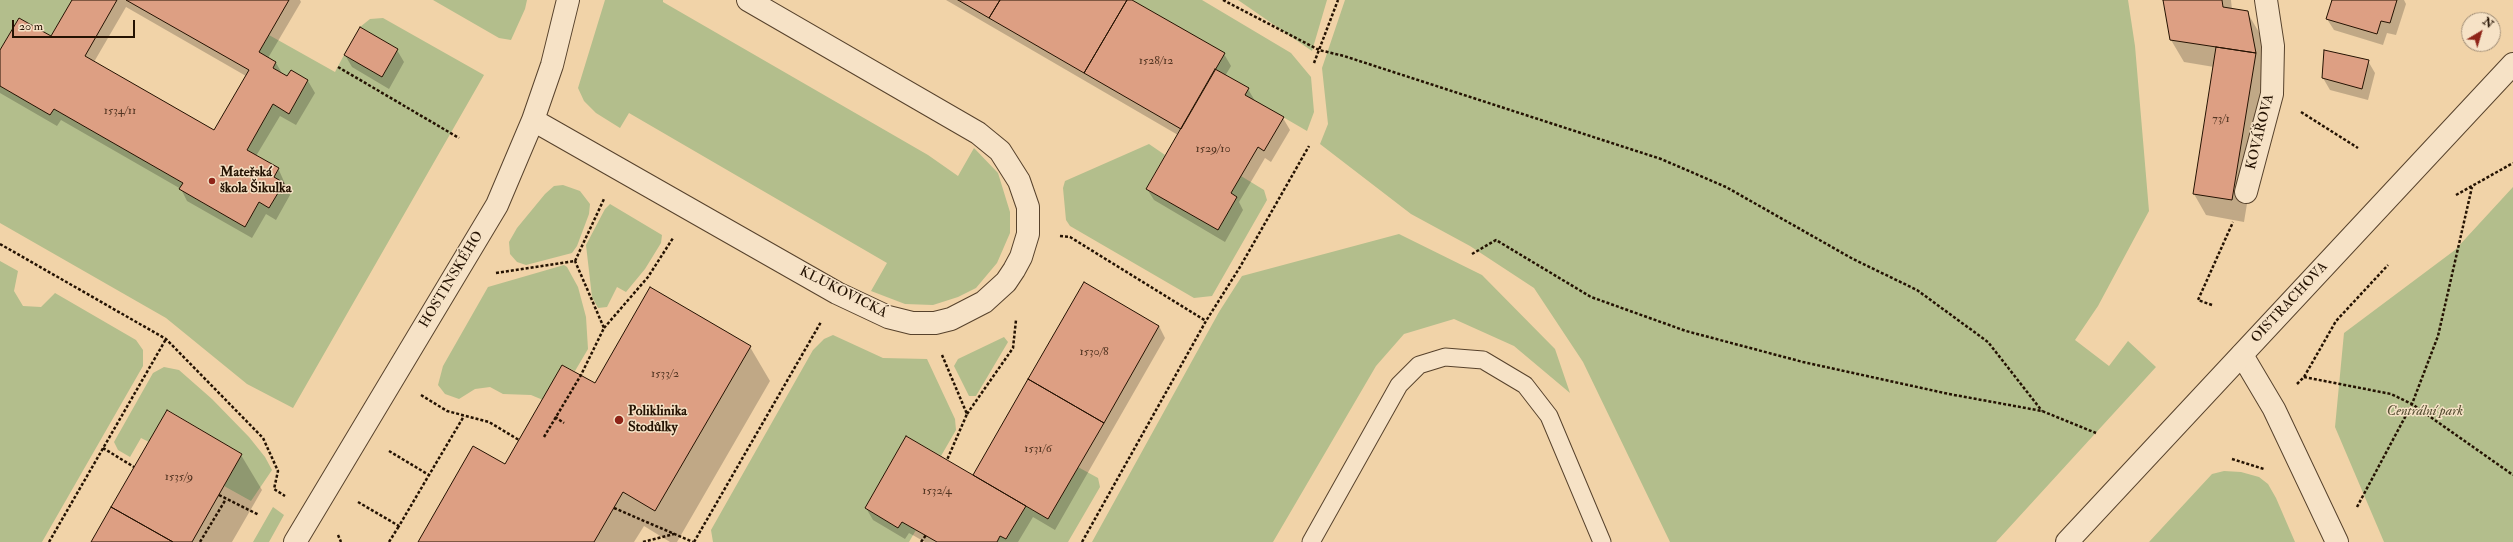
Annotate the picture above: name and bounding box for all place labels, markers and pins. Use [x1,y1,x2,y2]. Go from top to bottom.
place label: Mateřská škola Šikulka [220,165,291,198]
marker: Mateřská škola Šikulka [207,176,217,186]
place label: Poliklinika Stodůlky [628,404,687,436]
marker: Poliklinika Stodůlky [613,414,625,426]

